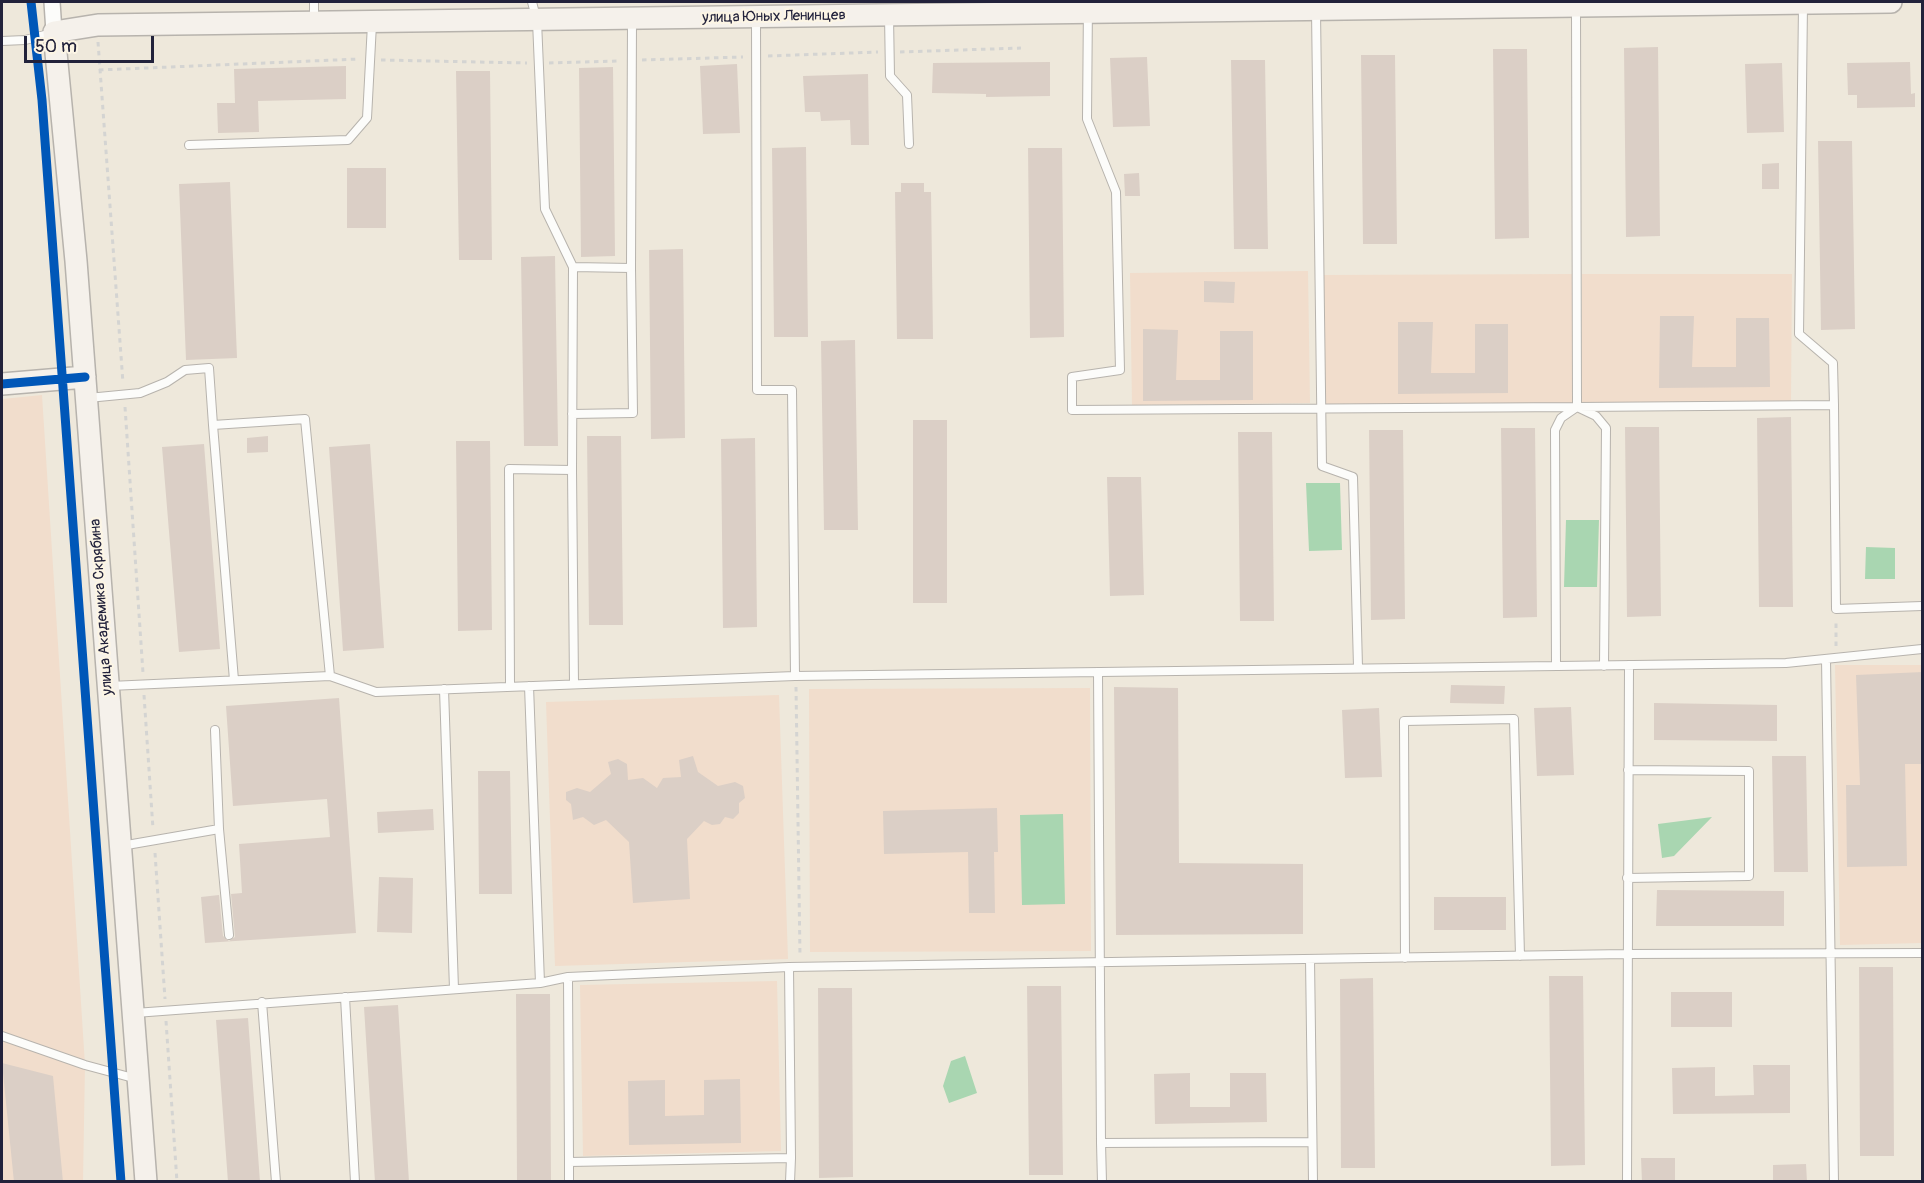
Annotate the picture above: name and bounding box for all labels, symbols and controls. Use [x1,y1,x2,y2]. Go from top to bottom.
street label: улица Юных Ленинцев [702,7,846,27]
scale bar [27,24,158,62]
text: 50 m [35,35,77,58]
street label: улица Академика Скрябина [87,518,117,696]

